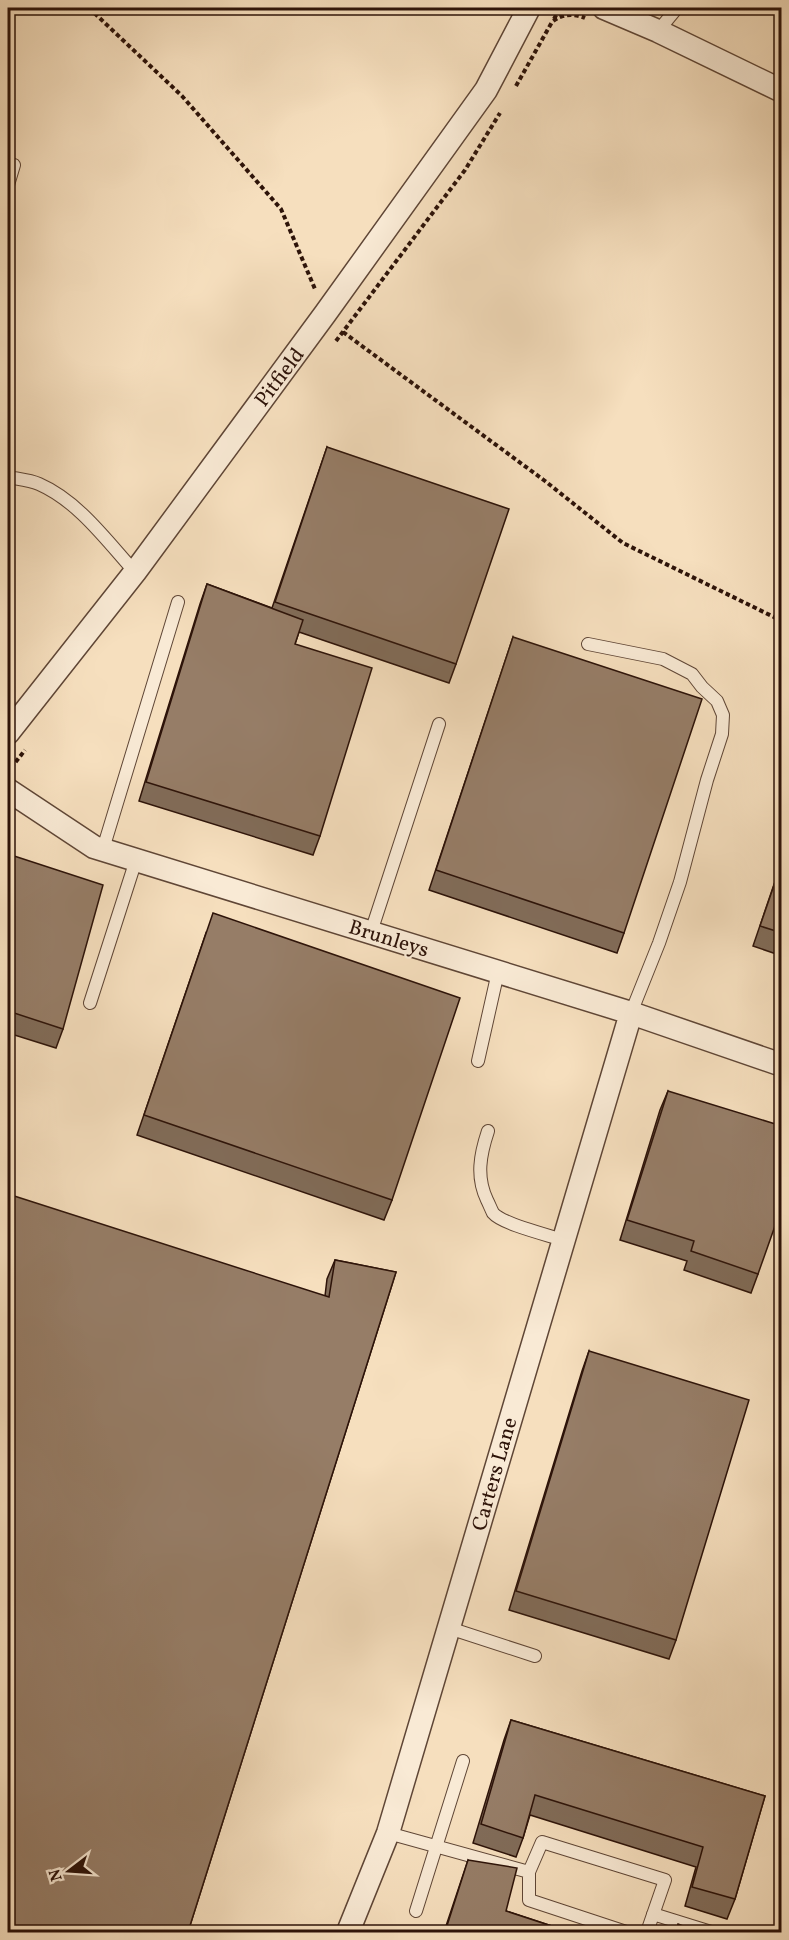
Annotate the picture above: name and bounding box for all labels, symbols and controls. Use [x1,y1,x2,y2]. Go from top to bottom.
street label: Pitfield [248,342,312,413]
street label: Brunleys [345,913,432,965]
street label: Carters Lane [465,1414,525,1535]
north arrow [39,1841,99,1901]
text: N [44,1866,69,1884]

